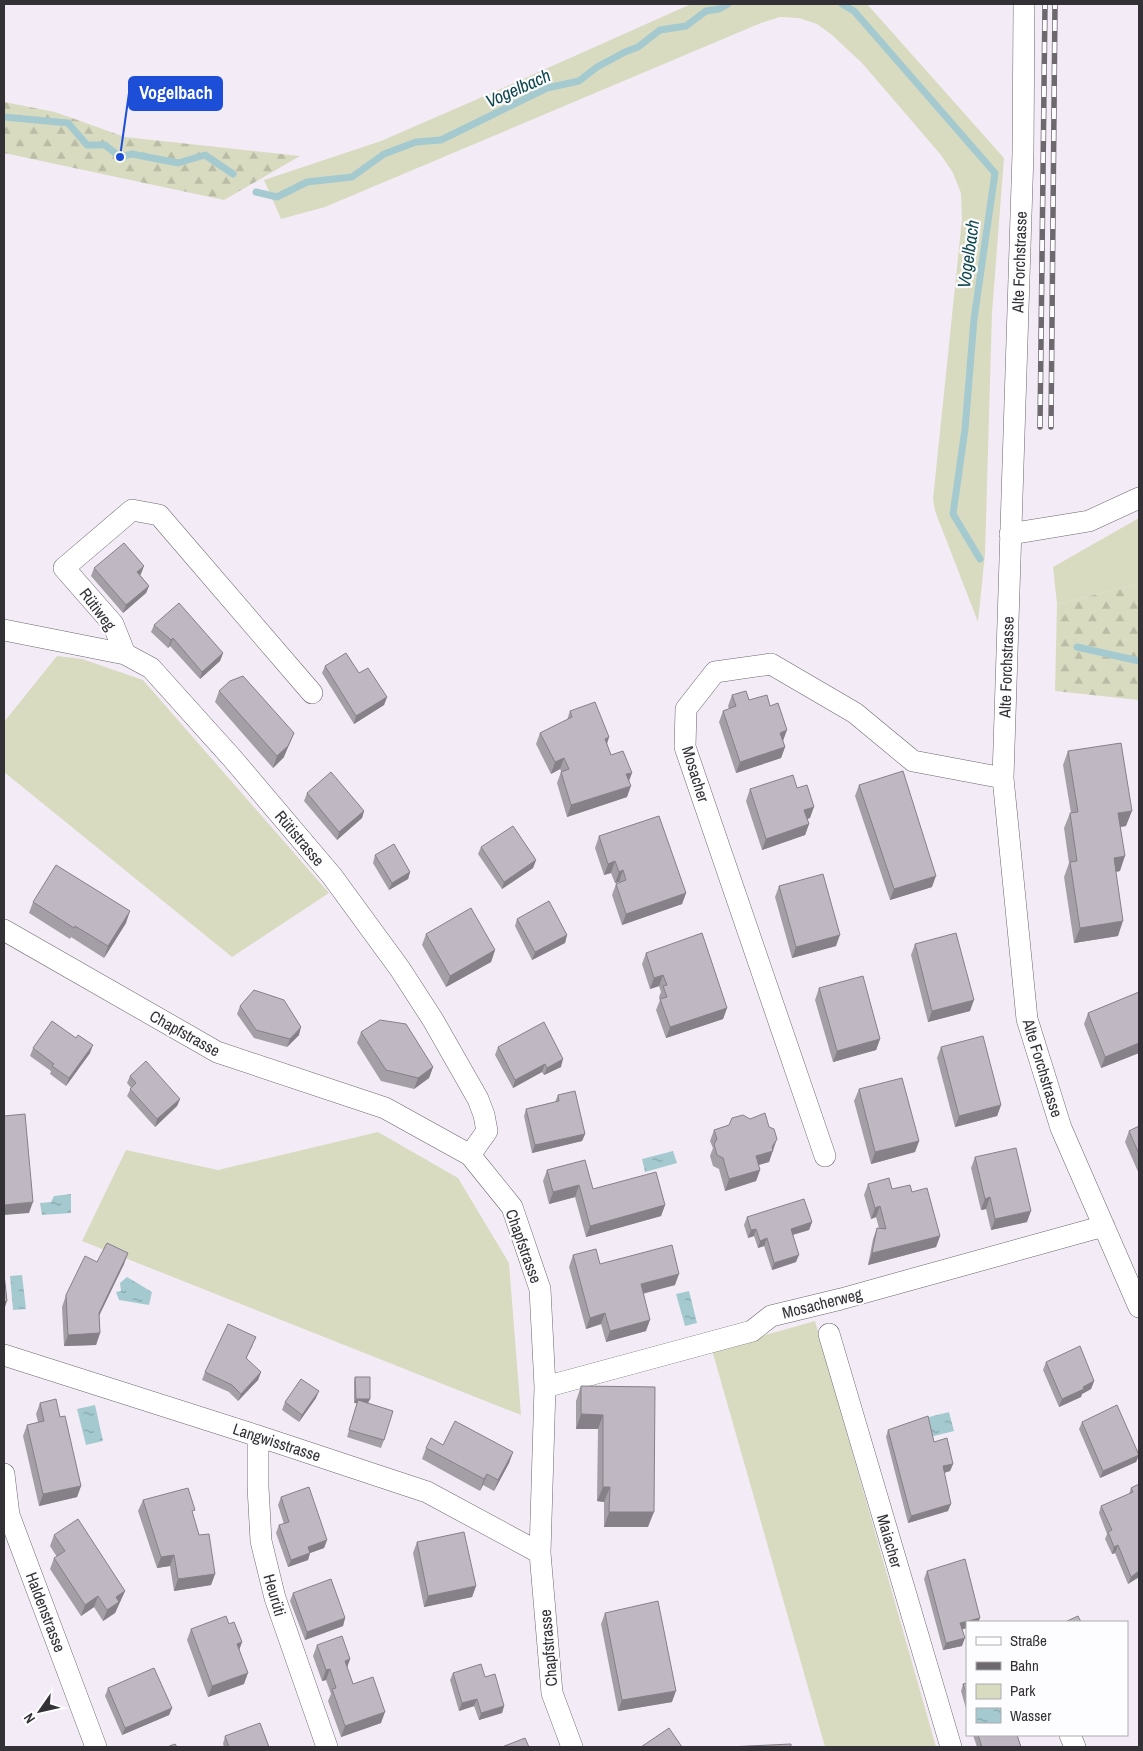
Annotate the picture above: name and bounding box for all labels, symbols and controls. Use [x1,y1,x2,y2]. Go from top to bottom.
water label: Vogelbach [482,63,554,113]
callout: Vogelbach [129,77,222,110]
text: Vogelbach [139,80,213,105]
street label: Alte Forchstrasse [1006,211,1032,314]
water label: Vogelbach [951,218,985,290]
street label: Rütiweg [75,583,122,635]
street label: Alte Forchstrasse [993,616,1019,719]
street label: Mosacher [677,743,715,805]
street label: Rütistrasse [270,806,330,870]
street label: Chapfstrasse [146,1005,224,1061]
street label: Alte Forchstrasse [1017,1015,1068,1120]
street label: Chapfstrasse [500,1206,548,1286]
street label: Mosacherweg [780,1282,865,1324]
street label: Langwisstrasse [230,1417,324,1467]
street label: Maiacher [872,1512,908,1571]
street label: Haldenstrasse [21,1569,71,1655]
street label: Heurüti [258,1571,292,1619]
street label: Chapfstrasse [534,1609,562,1687]
legend [966,1621,1128,1736]
text: Straße [1010,1630,1047,1651]
text: Bahn [1010,1655,1039,1676]
text: Park [1010,1680,1036,1701]
north arrow [15,1686,65,1736]
text: Wasser [1010,1705,1051,1726]
text: N [19,1710,39,1727]

